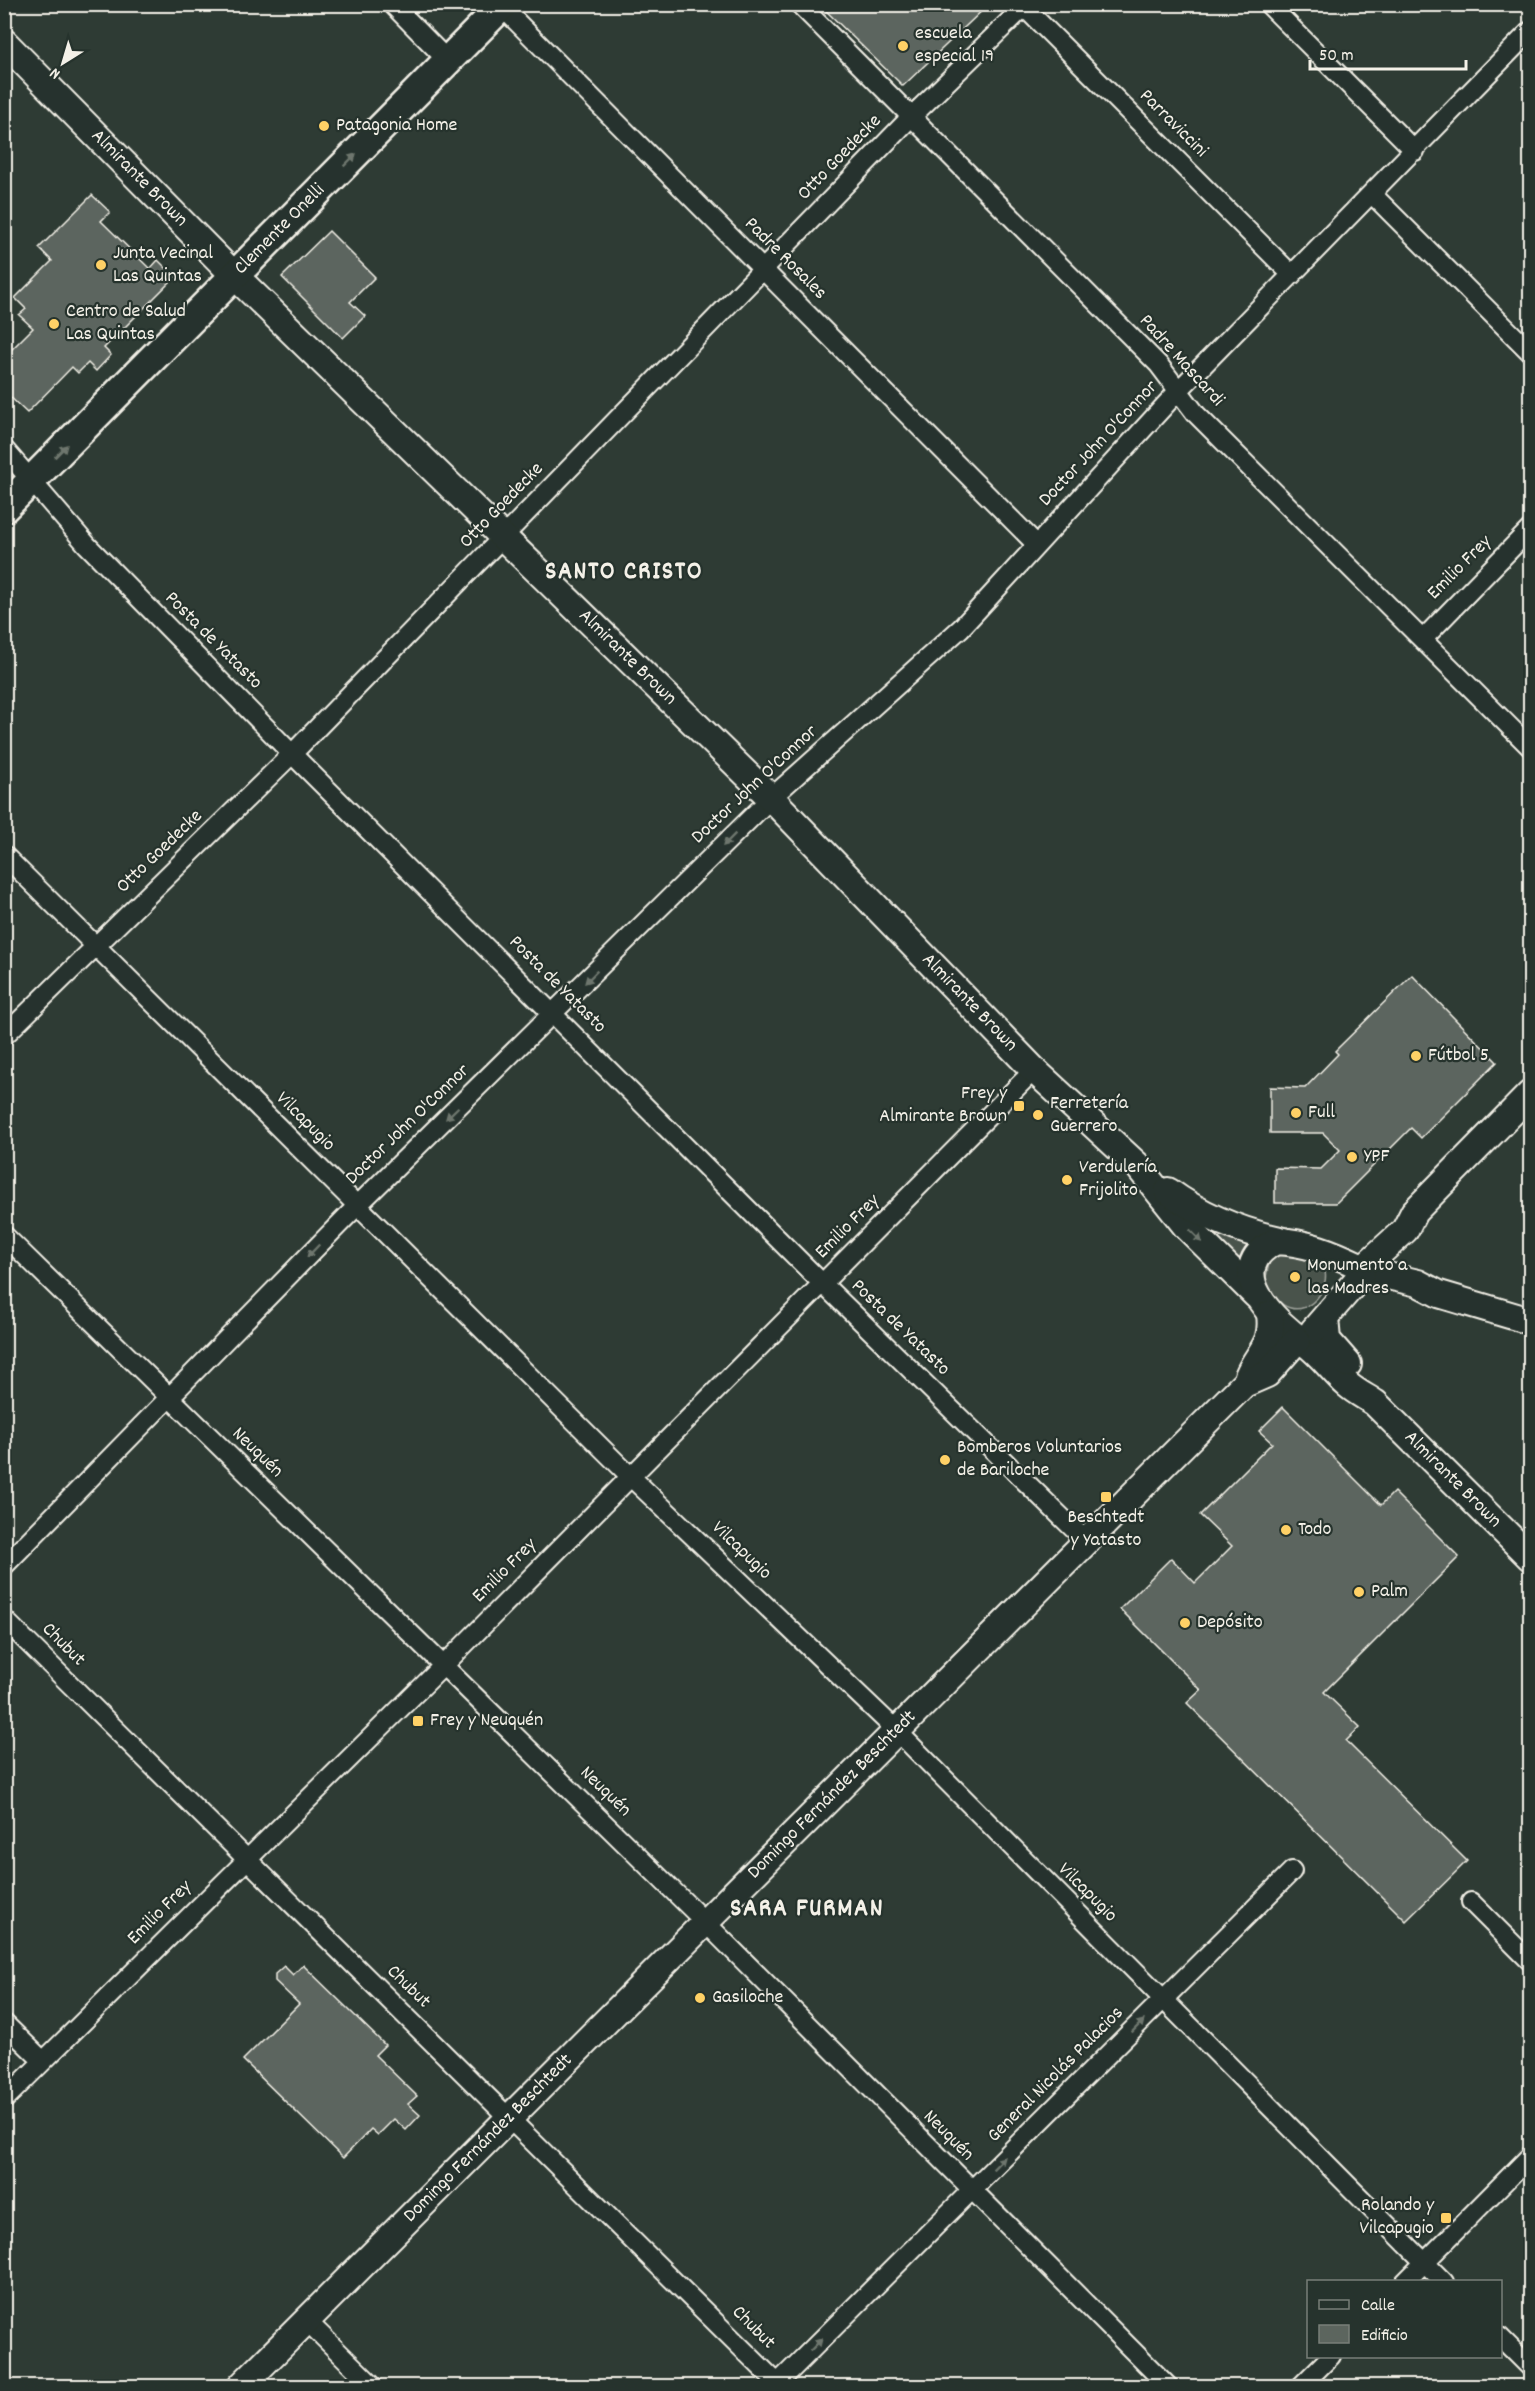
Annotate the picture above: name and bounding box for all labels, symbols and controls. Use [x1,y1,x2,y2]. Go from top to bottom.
place label: escuela especial 19 [915,20,994,71]
north arrow [33,33,93,93]
scale bar [1310,33,1466,71]
marker: escuela especial 19 [896,39,910,53]
text: 50 m [1319,44,1354,69]
text: N [45,61,66,85]
street label: Parraviccini [1132,83,1214,165]
street label: Otto Goedecke [791,108,889,208]
place label: Patagonia Home [336,112,458,140]
marker: Patagonia Home [317,119,331,133]
street label: Almirante Brown [84,123,194,234]
one-way arrow [343,154,357,168]
street label: Clemente Onelli [228,177,332,282]
street label: Padre Rosales [737,211,833,307]
place label: Junta Vecinal Las Quintas [113,240,213,291]
marker: Junta Vecinal Las Quintas [94,258,108,272]
place label: Centro de Salud Las Quintas [66,298,186,349]
street label: Padre Mascardi [1132,309,1230,414]
marker: Centro de Salud Las Quintas [47,317,61,331]
street label: Doctor John O'Connor [1033,374,1165,513]
one-way arrow [53,445,67,459]
street label: Otto Goedecke [453,456,551,556]
street label: Emilio Frey [1421,529,1499,607]
district label: SANTO CRISTO [545,554,703,591]
street label: Posta de Yatasto [158,586,268,696]
street label: Almirante Brown [571,603,683,712]
street label: Doctor John O'Connor [686,719,825,851]
street label: Otto Goedecke [110,803,210,901]
one-way arrow [723,832,737,846]
street label: Posta de Yatasto [502,930,612,1040]
street label: Almirante Brown [915,947,1024,1059]
one-way arrow [583,970,598,984]
place label: Fútbol 5 [1428,1042,1489,1070]
marker: Fútbol 5 [1409,1049,1423,1063]
street label: Doctor John O'Connor [339,1058,477,1192]
place label: Frey y Almirante Brown [879,1080,1008,1131]
street label: Vilcapugio [269,1086,341,1158]
place label: Ferretería Guerrero [1050,1090,1129,1141]
marker: Frey y Almirante Brown [1012,1099,1026,1113]
place label: Full [1308,1099,1335,1127]
one-way arrow [445,1106,459,1120]
marker: Full [1289,1106,1303,1120]
marker: Ferretería Guerrero [1031,1108,1045,1122]
place label: YPF [1364,1143,1389,1171]
marker: YPF [1345,1150,1359,1164]
place label: Verdulería Frijolito [1079,1154,1158,1205]
marker: Verdulería Frijolito [1060,1173,1074,1187]
street label: Emilio Frey [809,1188,887,1266]
one-way arrow [1189,1229,1204,1243]
one-way arrow [307,1243,321,1257]
place label: Monumento a las Madres [1307,1252,1408,1303]
marker: Monumento a las Madres [1288,1270,1302,1284]
street label: Posta de Yatasto [844,1273,956,1383]
street label: Neuquén [225,1421,289,1485]
street label: Almirante Brown [1397,1425,1508,1535]
place label: Bomberos Voluntarios de Bariloche [957,1434,1122,1485]
marker: Bomberos Voluntarios de Bariloche [938,1453,952,1467]
marker: Beschtedt y Yatasto [1099,1490,1113,1504]
place label: Beschtedt y Yatasto [1068,1504,1144,1555]
street label: Vilcapugio [704,1515,778,1587]
place label: Todo [1298,1516,1331,1544]
marker: Todo [1279,1523,1293,1537]
street label: Emilio Frey [466,1532,544,1610]
place label: Palm [1371,1578,1408,1606]
marker: Palm [1352,1585,1366,1599]
place label: Depósito [1197,1609,1263,1637]
marker: Depósito [1178,1616,1192,1630]
street label: Chubut [35,1617,91,1673]
street label: Domingo Fernández Beschtedt [741,1704,923,1886]
place label: Frey y Neuquén [430,1707,543,1735]
marker: Frey y Neuquén [411,1714,425,1728]
street label: Neuquén [573,1760,637,1824]
street label: Vilcapugio [1051,1857,1123,1929]
street label: Emilio Frey [121,1874,199,1952]
district label: SARA FURMAN [730,1891,884,1928]
street label: Chubut [379,1959,437,2015]
place label: Gasiloche [712,1984,783,2012]
marker: Gasiloche [693,1991,707,2005]
street label: General Nicolás Palacios [981,2000,1131,2150]
one-way arrow [1130,2019,1144,2033]
street label: Domingo Fernández Beschtedt [398,2048,580,2230]
street label: Neuquén [916,2104,980,2168]
one-way arrow [992,2156,1007,2170]
place label: Rolando y Vilcapugio [1359,2192,1435,2243]
marker: Rolando y Vilcapugio [1439,2211,1453,2225]
legend [1307,2280,1502,2358]
text: Calle [1361,2294,1395,2319]
street label: Chubut [725,2300,781,2356]
text: Edificio [1361,2324,1408,2349]
one-way arrow [809,2339,823,2353]

